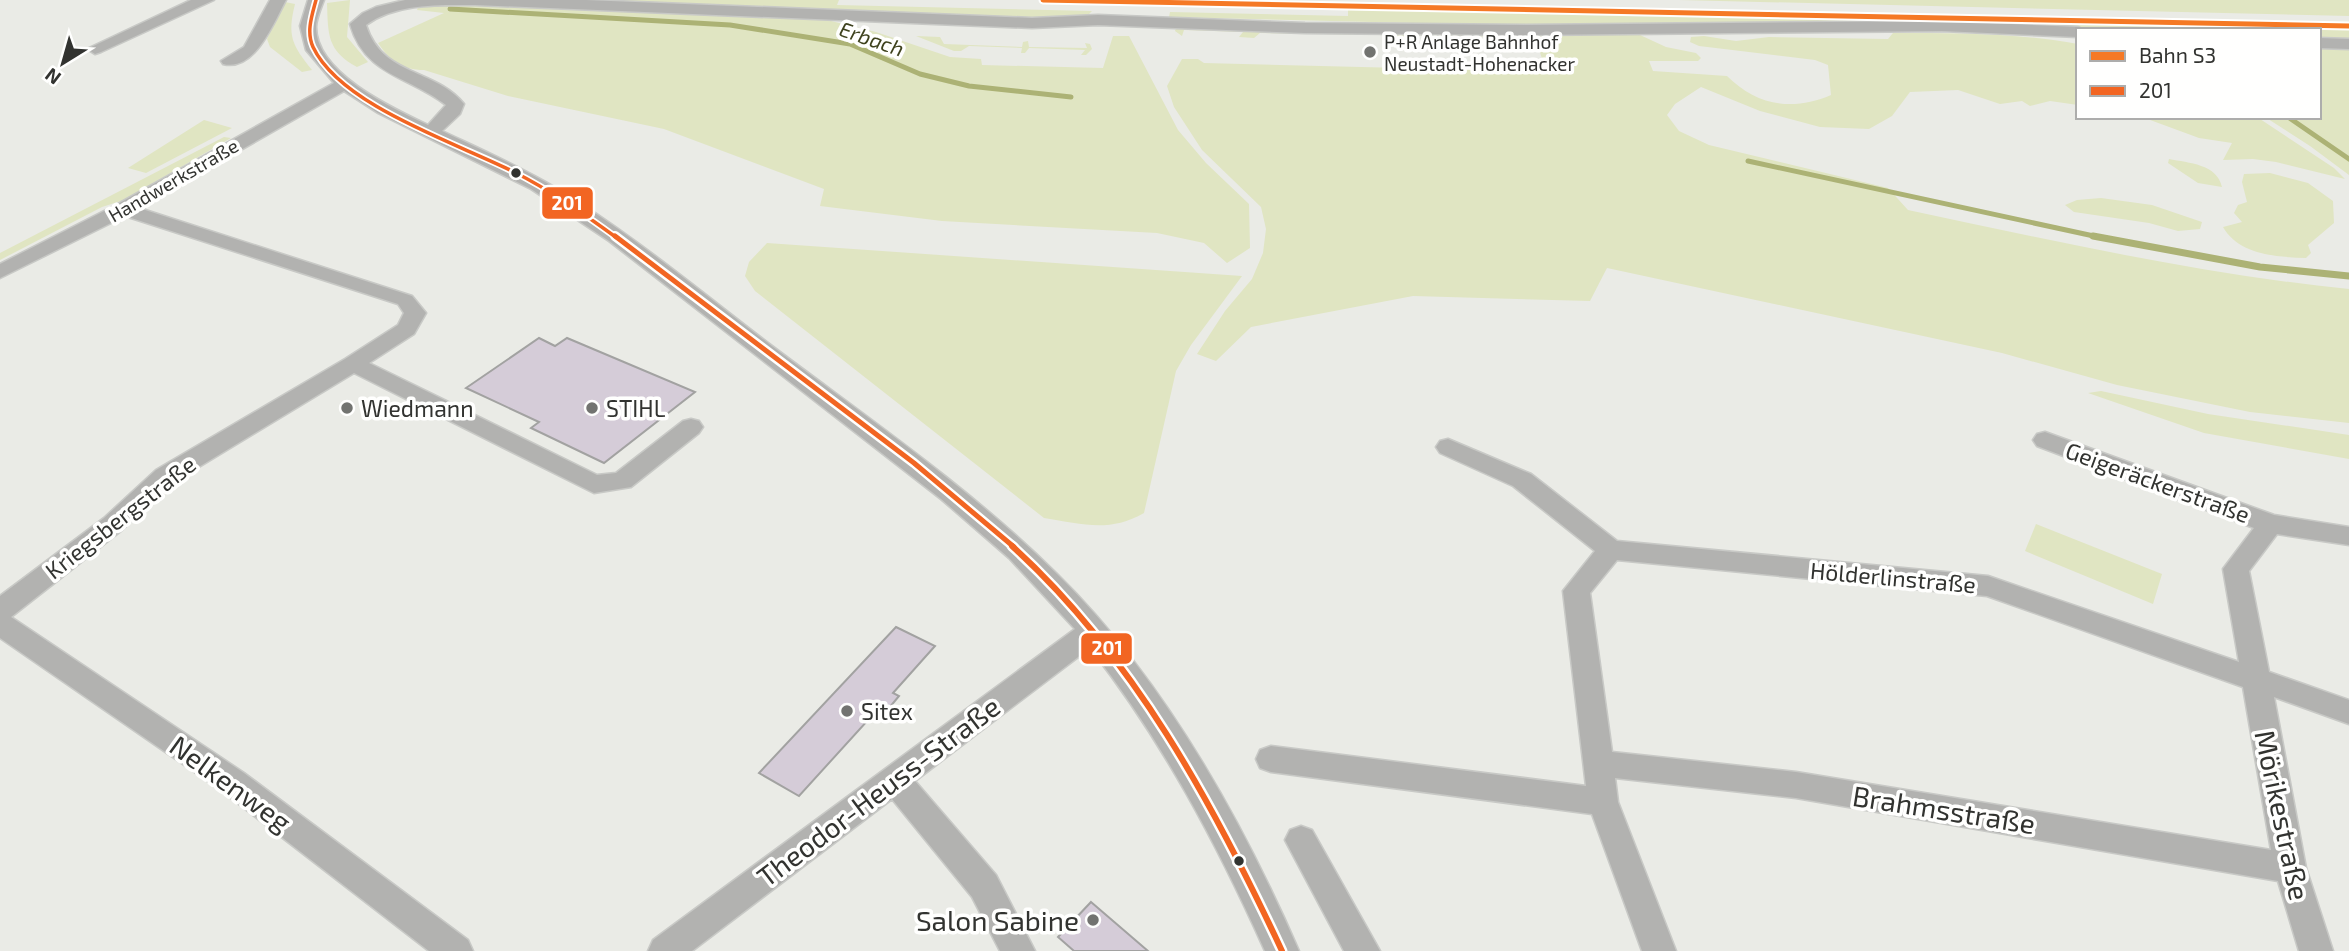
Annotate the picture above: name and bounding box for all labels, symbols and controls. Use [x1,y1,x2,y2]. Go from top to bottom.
water label: Erbach [837,15,907,61]
north arrow [28,28,98,98]
legend [2076,28,2321,119]
place label: P+R Anlage Bahnhof Neustadt-Hohenacker [1384,30,1575,75]
text: Bahn S3 [2139,42,2216,67]
marker: P+R Anlage Bahnhof Neustadt-Hohenacker [1362,44,1378,60]
text: N [40,64,65,90]
text: 201 [2139,77,2172,102]
street label: Handwerkstraße [104,134,242,226]
unlabelled marker [509,166,523,180]
line badge: 201 [541,186,594,220]
text: 201 [551,191,583,214]
place label: Wiedmann [361,394,474,422]
place label: STIHL [606,394,666,422]
marker: Wiedmann [339,400,355,416]
marker: STIHL [584,400,600,416]
street label: Geigeräckerstraße [2062,436,2254,528]
street label: Kriegsbergstraße [39,450,201,584]
street label: Hölderlinstraße [1809,556,1977,598]
line badge: 201 [1080,632,1133,665]
text: 201 [1091,636,1123,659]
street label: Theodor-Heuss-Straße [750,689,1006,893]
place label: Sitex [861,697,913,725]
marker: Sitex [839,703,855,719]
street label: Mörikestraße [2248,727,2318,903]
street label: Nelkenweg [164,728,299,839]
street label: Brahmsstraße [1850,778,2038,840]
unlabelled marker [1232,854,1246,868]
place label: Salon Sabine [916,903,1079,937]
marker: Salon Sabine [1085,912,1101,928]

